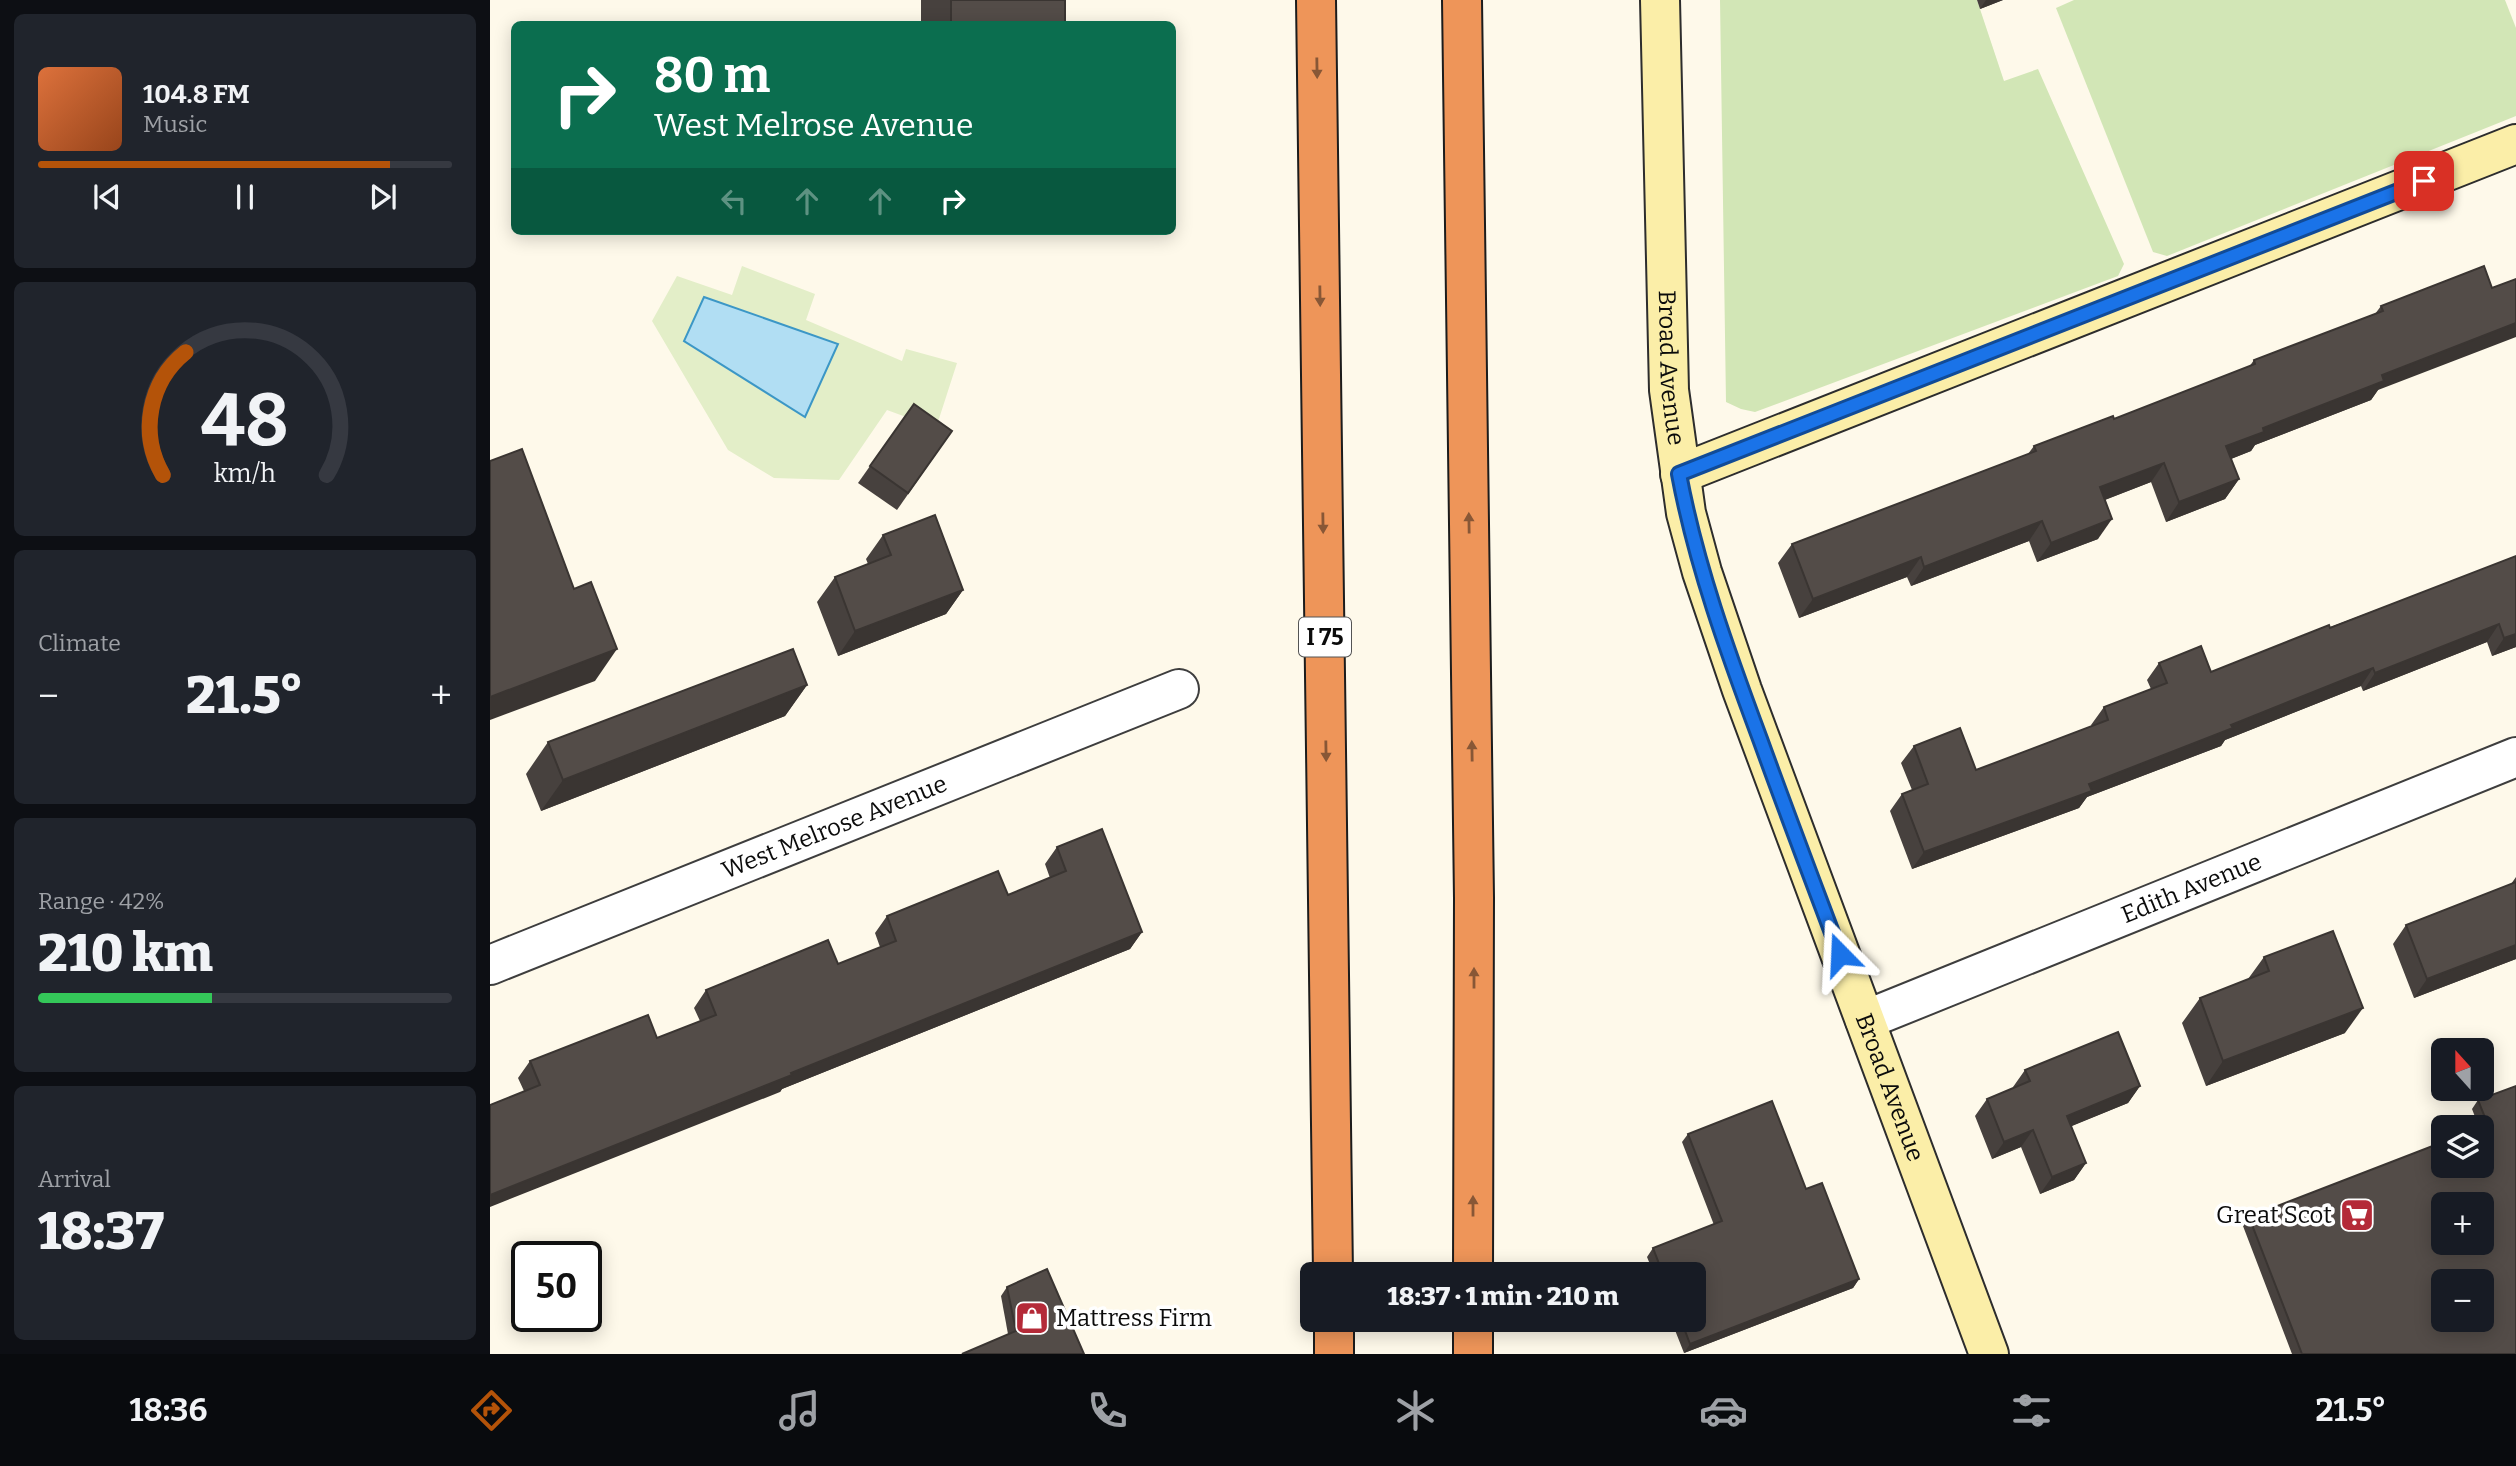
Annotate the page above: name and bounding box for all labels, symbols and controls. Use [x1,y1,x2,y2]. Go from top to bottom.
text: 80 m [654,46,770,105]
icon: right [539,49,630,140]
one-way arrow [1312,57,1323,79]
text: 104.8 FM [143,79,250,110]
text: West Melrose Avenue [654,106,973,144]
text: Music [143,110,207,138]
pin [2394,151,2454,211]
icon: arrive [2405,162,2443,200]
icon: previous [88,178,126,216]
icon: pause [226,178,264,216]
icon: next [364,178,402,216]
icon: left [715,182,753,220]
icon: ahead [788,182,826,220]
icon: ahead [861,182,899,220]
icon: right [934,182,972,220]
one-way arrow [1314,285,1326,307]
street label: Broad Avenue [1653,290,1690,447]
text: 48 [201,377,289,464]
text: km/h [214,459,276,489]
one-way arrow [1317,512,1329,534]
one-way arrow [1463,512,1475,534]
road number: I 75 [1299,618,1351,656]
text: Climate [38,629,121,657]
text: 21.5° [186,664,303,727]
text: − [38,673,59,719]
text: + [430,673,452,719]
one-way arrow [1320,740,1332,762]
one-way arrow [1466,740,1478,762]
street label: West Melrose Avenue [718,769,951,885]
street label: Edith Avenue [2117,847,2265,929]
text: Range · 42% [38,887,164,915]
position arrow [1803,917,1877,991]
text: 210 km [38,922,213,985]
one-way arrow [1468,967,1480,989]
street label: Broad Avenue [1850,1010,1930,1165]
north arrow [2431,1038,2494,1101]
map controls [2431,1038,2494,1332]
button: layers [2431,1115,2494,1178]
text: Arrival [38,1165,111,1193]
button: + [2431,1192,2494,1255]
one-way arrow [1467,1195,1479,1217]
supermarket icon: Great Scot [2338,1196,2376,1234]
text: 18:37 [38,1200,164,1263]
place label: Great Scot [2216,1201,2332,1229]
speed limit sign: 50 [511,1241,602,1332]
button: − [2431,1269,2494,1332]
text: 18:37 · 1 min · 210 m [1387,1281,1619,1312]
shop icon: Mattress Firm [1013,1299,1051,1337]
place label: Mattress Firm [1056,1304,1212,1332]
icon: directions [467,1386,516,1435]
icon: music [775,1386,824,1435]
icon: phone [1083,1386,1132,1435]
icon: climate [1391,1386,1440,1435]
icon: car [1699,1386,1748,1435]
icon: filters [2007,1386,2056,1435]
text: 18:36 [130,1391,207,1429]
text: 21.5° [2316,1391,2386,1429]

